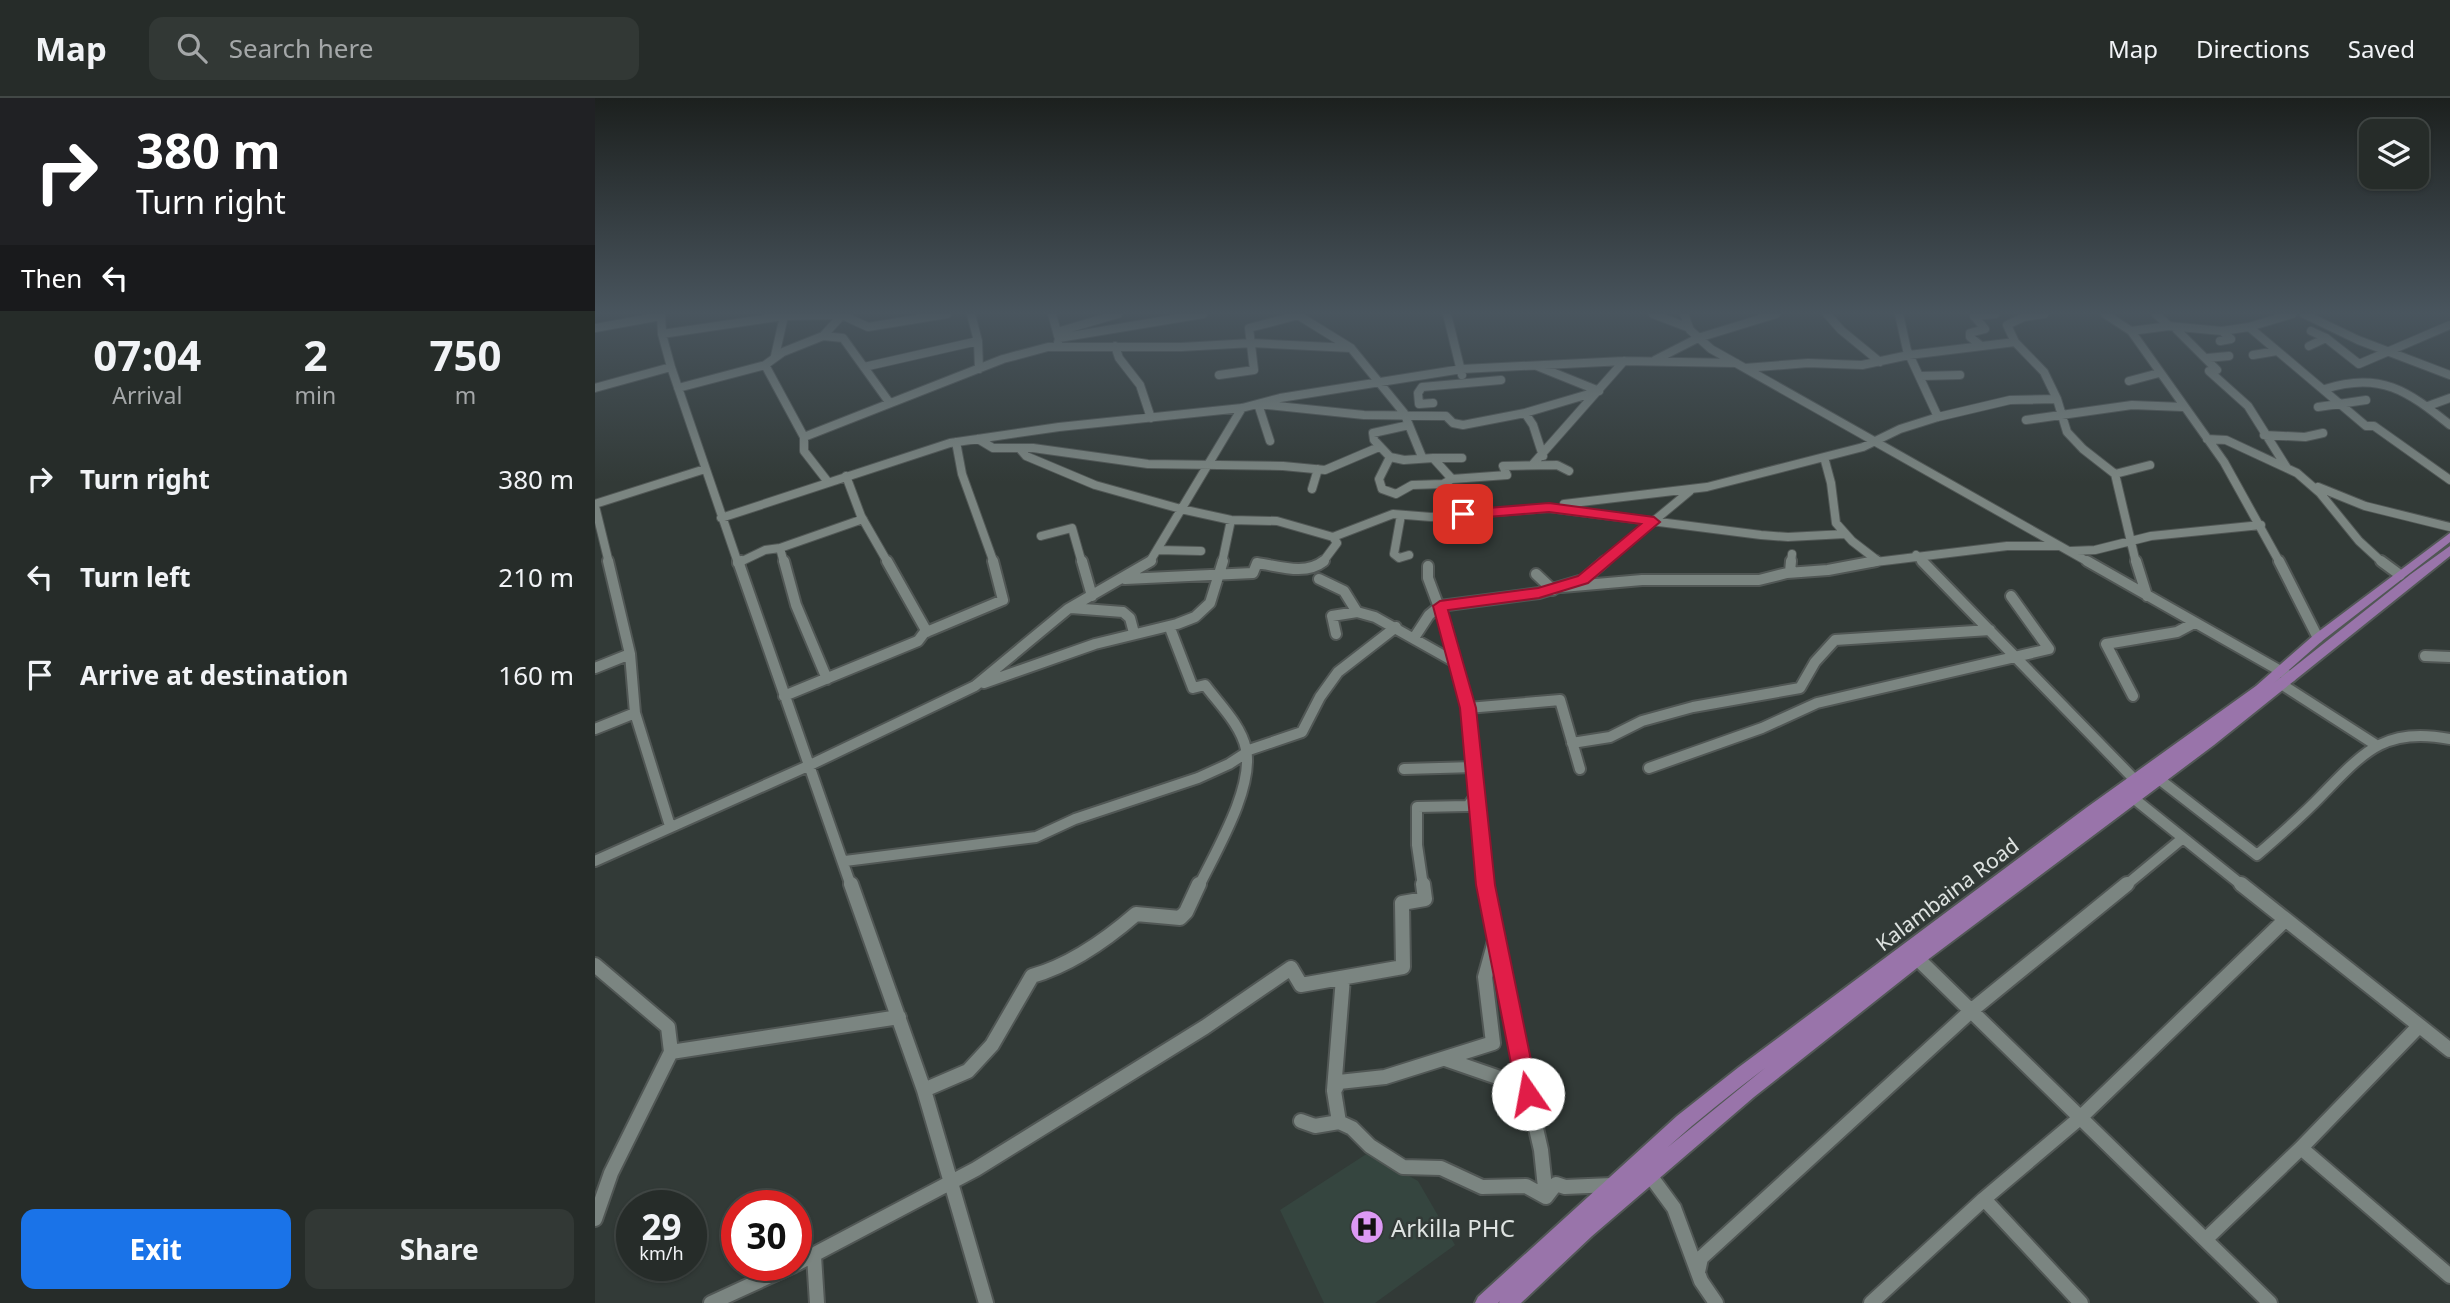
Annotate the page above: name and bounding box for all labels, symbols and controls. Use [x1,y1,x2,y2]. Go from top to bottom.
search box [149,17,639,80]
text: Map [35,26,107,71]
icon: search [173,29,211,67]
text: Search here [229,30,373,66]
text: Map [2108,32,2158,65]
text: Directions [2196,32,2310,65]
text: Saved [2348,32,2415,65]
text: 380 m [136,117,281,183]
map controls [2359,119,2429,189]
button: layers [2359,119,2429,189]
icon: right [21,126,112,217]
text: Turn right [136,180,286,223]
icon: left [96,259,134,297]
text: Then [21,260,82,296]
text: 07:04 [93,326,201,383]
text: 2 [303,326,327,383]
text: 750 [430,326,502,383]
text: Arrival [112,379,182,411]
text: min [295,379,336,411]
text: m [455,379,476,411]
icon: right [21,460,59,498]
text: Turn right [80,461,210,497]
text: 380 m [498,461,574,497]
pin [1433,484,1493,544]
icon: arrive [1444,495,1482,533]
icon: left [21,558,59,596]
text: Turn left [80,559,191,595]
text: 210 m [498,559,574,595]
icon: arrive [21,656,59,694]
text: Arrive at destination [80,657,349,693]
text: 160 m [498,657,574,693]
street label: Kalambaina Road [1870,831,2024,957]
position arrow [1491,1057,1565,1131]
speed limit sign: 30 [721,1190,812,1281]
text: 29 [641,1203,682,1250]
hospital icon: Arkilla PHC [1348,1208,1386,1246]
button: Exit [21,1209,291,1289]
button: Share [305,1209,574,1289]
place label: Arkilla PHC [1391,1211,1515,1244]
text: km/h [639,1241,684,1265]

